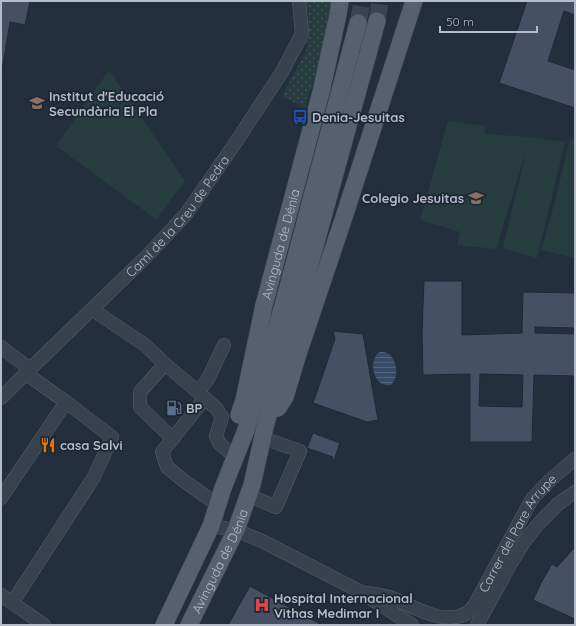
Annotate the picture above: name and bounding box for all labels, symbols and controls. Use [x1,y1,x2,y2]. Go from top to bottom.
scale bar [440,8,537,34]
text: 50 m [446,14,474,29]
place label: Institut d'Educació Secundària El Pla [49,88,164,119]
school or university icon: Institut d'Educació Secundària El Pla [28,94,46,112]
bus stop icon: Denia-Jesuitas [291,108,309,126]
place label: Denia-Jesuitas [312,109,405,125]
street label: Camí de la Creu de Pedra [122,152,232,280]
street label: Avinguda de Dénia [258,187,303,301]
school or university icon: Colegio Jesuitas [467,189,485,207]
place label: Colegio Jesuitas [362,190,464,206]
fuel station icon: BP [165,399,183,417]
place label: BP [186,400,203,416]
restaurant icon: casa Salvi [39,436,57,454]
place label: casa Salvi [60,437,123,453]
street label: Carrer del Pare Arrupe [475,470,559,595]
street label: Avinguda de Dénia [188,507,251,616]
place label: Hospital Internacional Vithas Medimar I [274,590,413,621]
hospital icon: Hospital Internacional Vithas Medimar I [253,596,271,614]

